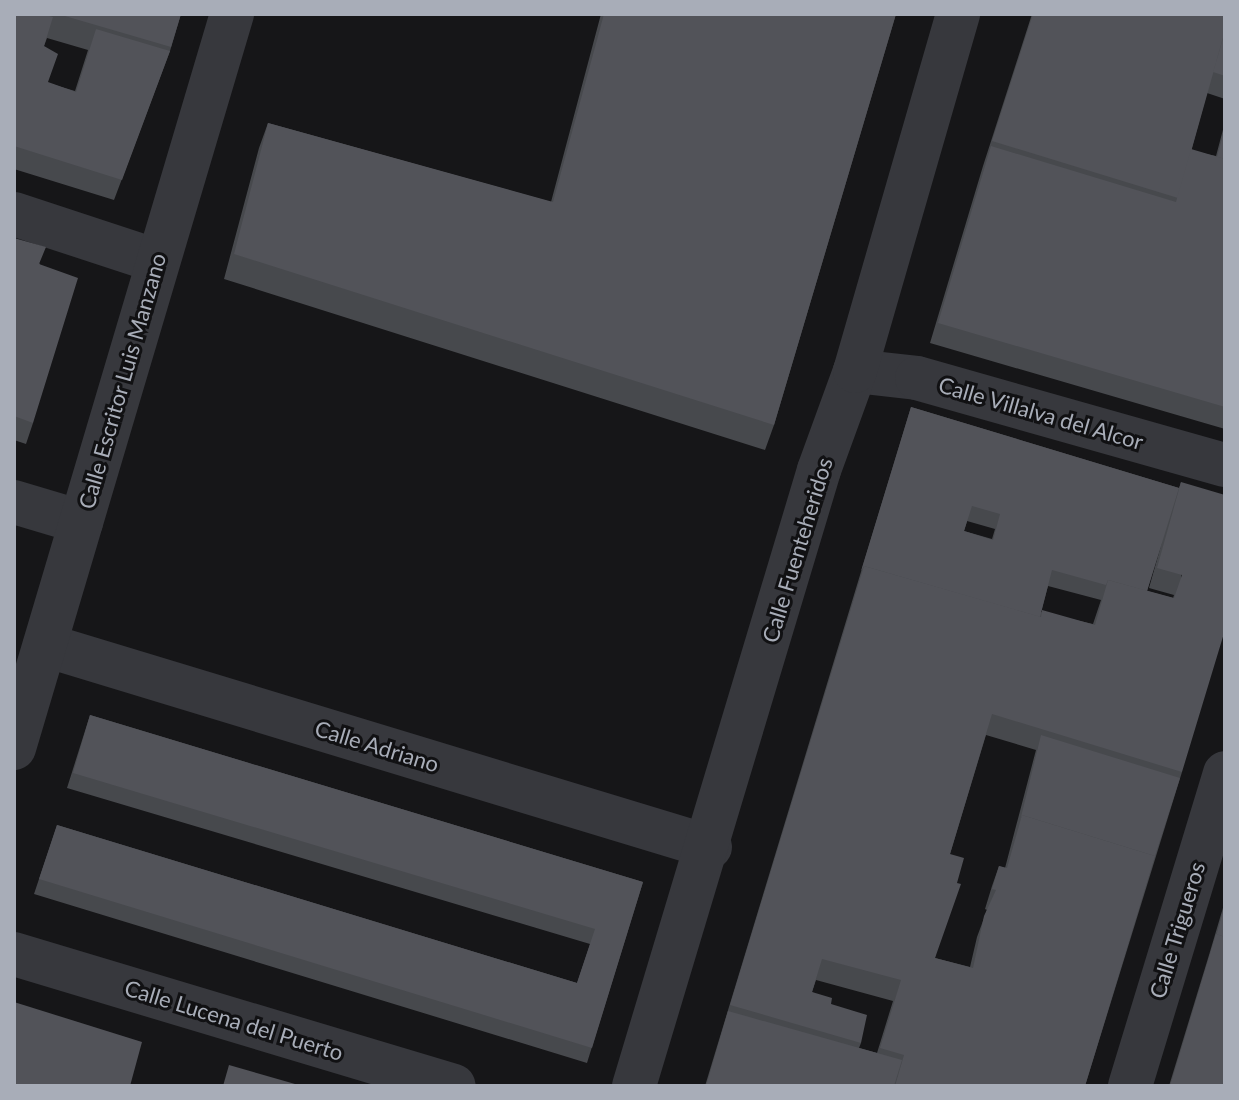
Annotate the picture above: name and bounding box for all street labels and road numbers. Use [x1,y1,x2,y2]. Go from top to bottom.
street label: Calle Escritor Luis Manzano [73,250,171,512]
street label: Calle Villalva del Alcor [935,371,1147,455]
street label: Calle Fuenteheridos [756,454,838,646]
street label: Calle Adriano [311,714,443,778]
street label: Calle Trigueros [1144,858,1210,1002]
street label: Calle Lucena del Puerto [122,974,346,1066]

